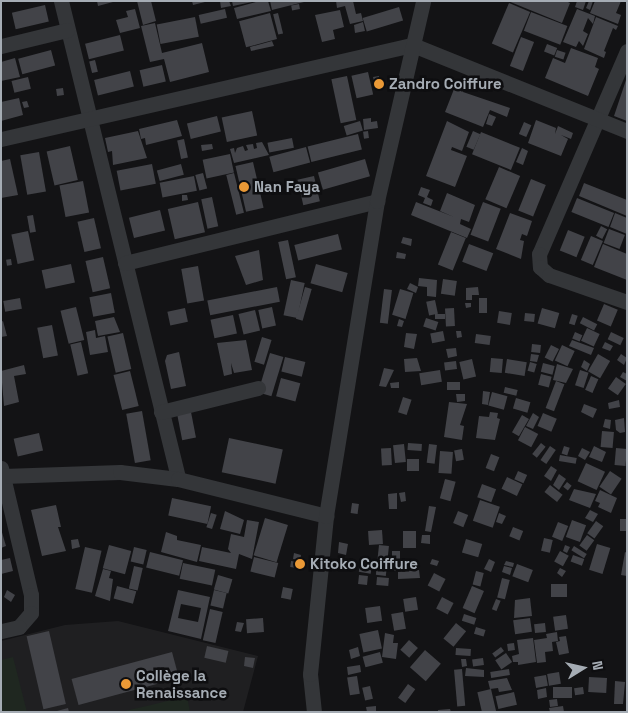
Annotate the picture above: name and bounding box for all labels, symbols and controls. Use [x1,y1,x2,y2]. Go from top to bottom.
place label: Zandro Coiffure [389,75,502,93]
marker: Zandro Coiffure [373,78,385,90]
place label: Nan Faya [254,178,320,196]
marker: Nan Faya [238,181,250,193]
place label: Kitoko Coiffure [310,555,418,573]
marker: Kitoko Coiffure [294,558,306,570]
north arrow [558,643,608,693]
text: N [588,659,607,672]
place label: Collège la Renaissance [136,666,227,701]
marker: Collège la Renaissance [120,678,132,690]

